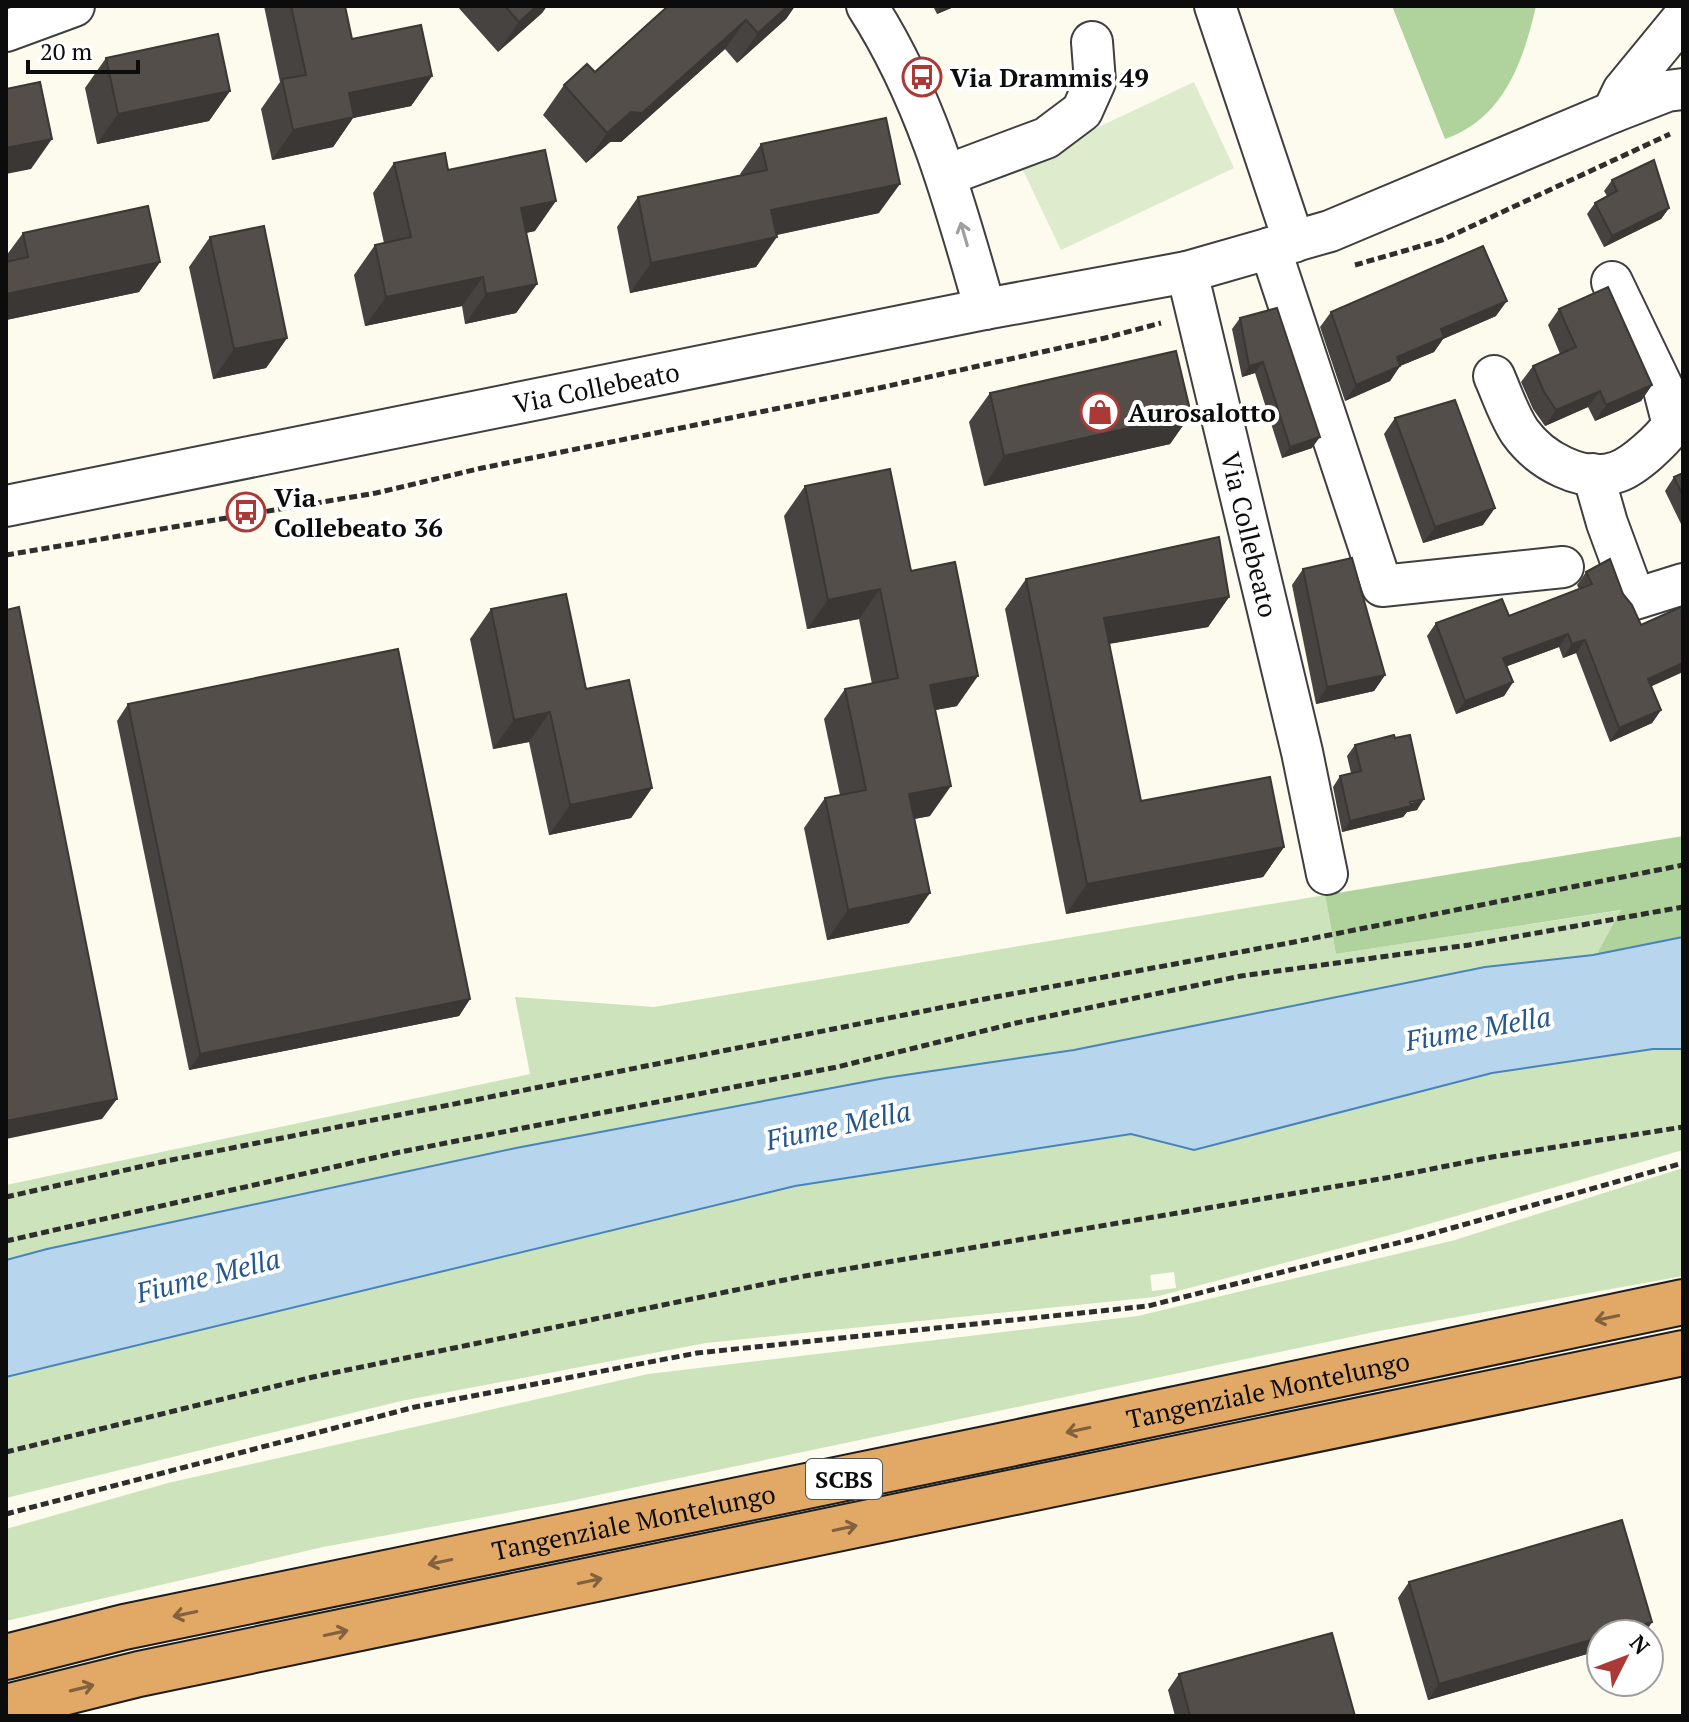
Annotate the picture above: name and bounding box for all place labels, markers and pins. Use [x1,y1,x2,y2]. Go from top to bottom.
bus stop icon: Via Drammis 49 [901,56,943,98]
place label: Via Drammis 49 [950,60,1149,94]
shop icon: Aurosalotto [1079,391,1121,433]
place label: Aurosalotto [1128,395,1276,429]
place label: Via Collebeato 36 [274,480,443,544]
bus stop icon: Via Collebeato 36 [225,491,267,533]

